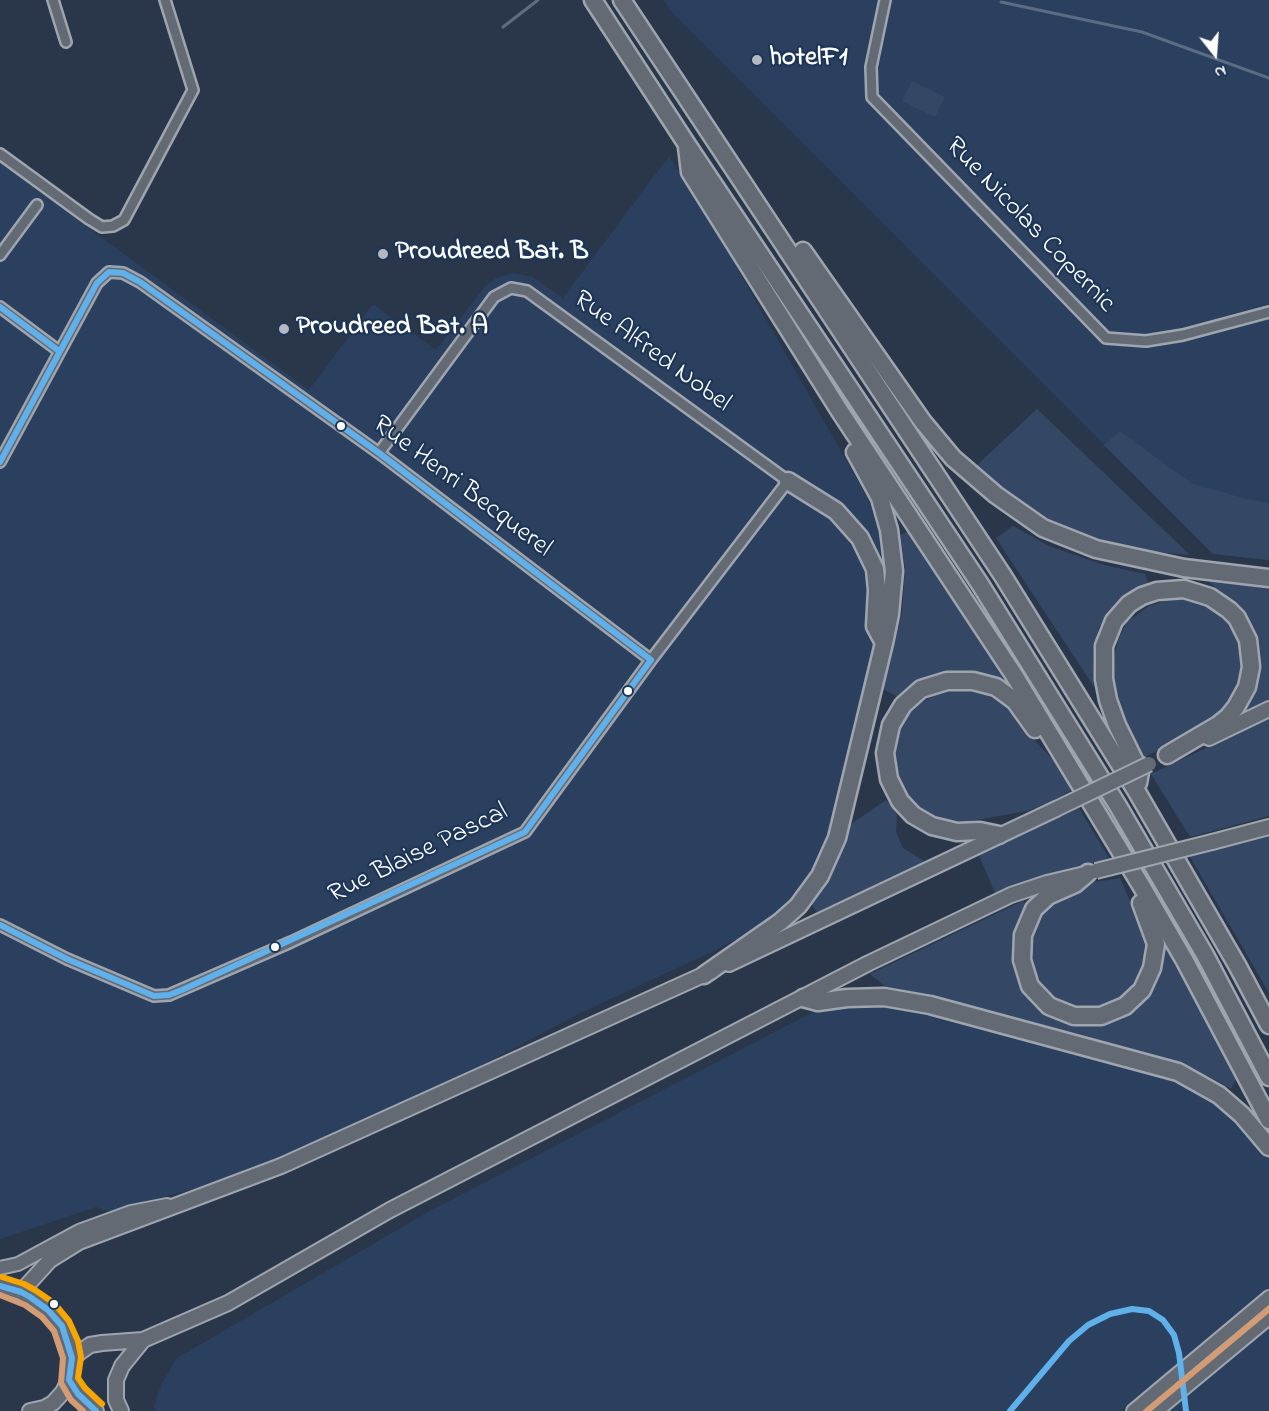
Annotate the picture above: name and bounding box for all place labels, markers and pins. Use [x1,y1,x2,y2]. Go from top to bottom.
place label: hotelF1 [769,44,848,76]
marker: hotelF1 [750,53,764,67]
place label: Proudreed Bat. B [395,238,589,270]
marker: Proudreed Bat. B [376,247,390,261]
place label: Proudreed Bat. A [296,313,488,345]
marker: Proudreed Bat. A [277,322,291,336]
unlabelled marker [335,420,347,432]
unlabelled marker [622,685,634,697]
unlabelled marker [269,941,281,953]
unlabelled marker [48,1298,60,1310]

